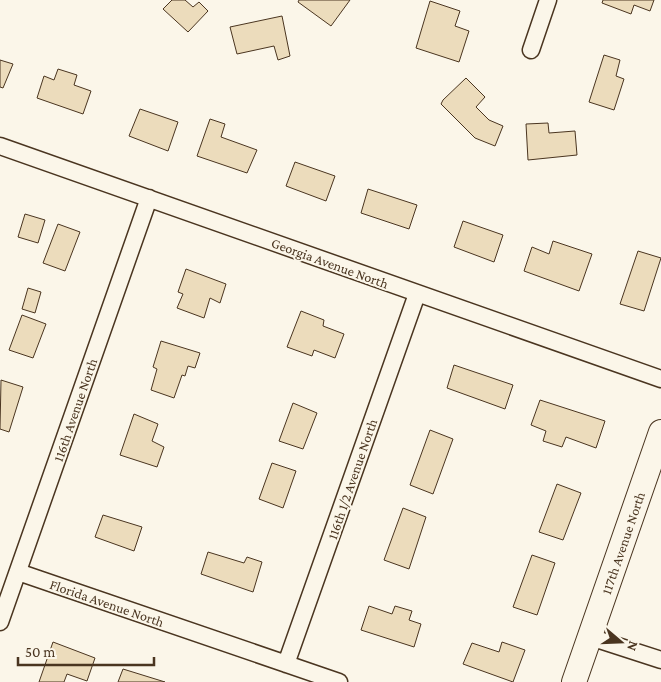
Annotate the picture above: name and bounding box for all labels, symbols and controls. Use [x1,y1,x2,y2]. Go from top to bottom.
street label: Georgia Avenue North [269,234,391,292]
street label: 116th Avenue North [50,356,100,464]
street label: 116th 1/2 Avenue North [324,416,380,541]
street label: 117th Avenue North [598,489,648,596]
street label: Florida Avenue North [48,576,167,630]
north arrow [596,617,646,667]
scale bar [18,634,154,666]
text: N [624,639,642,654]
text: 50 m [25,644,55,660]

